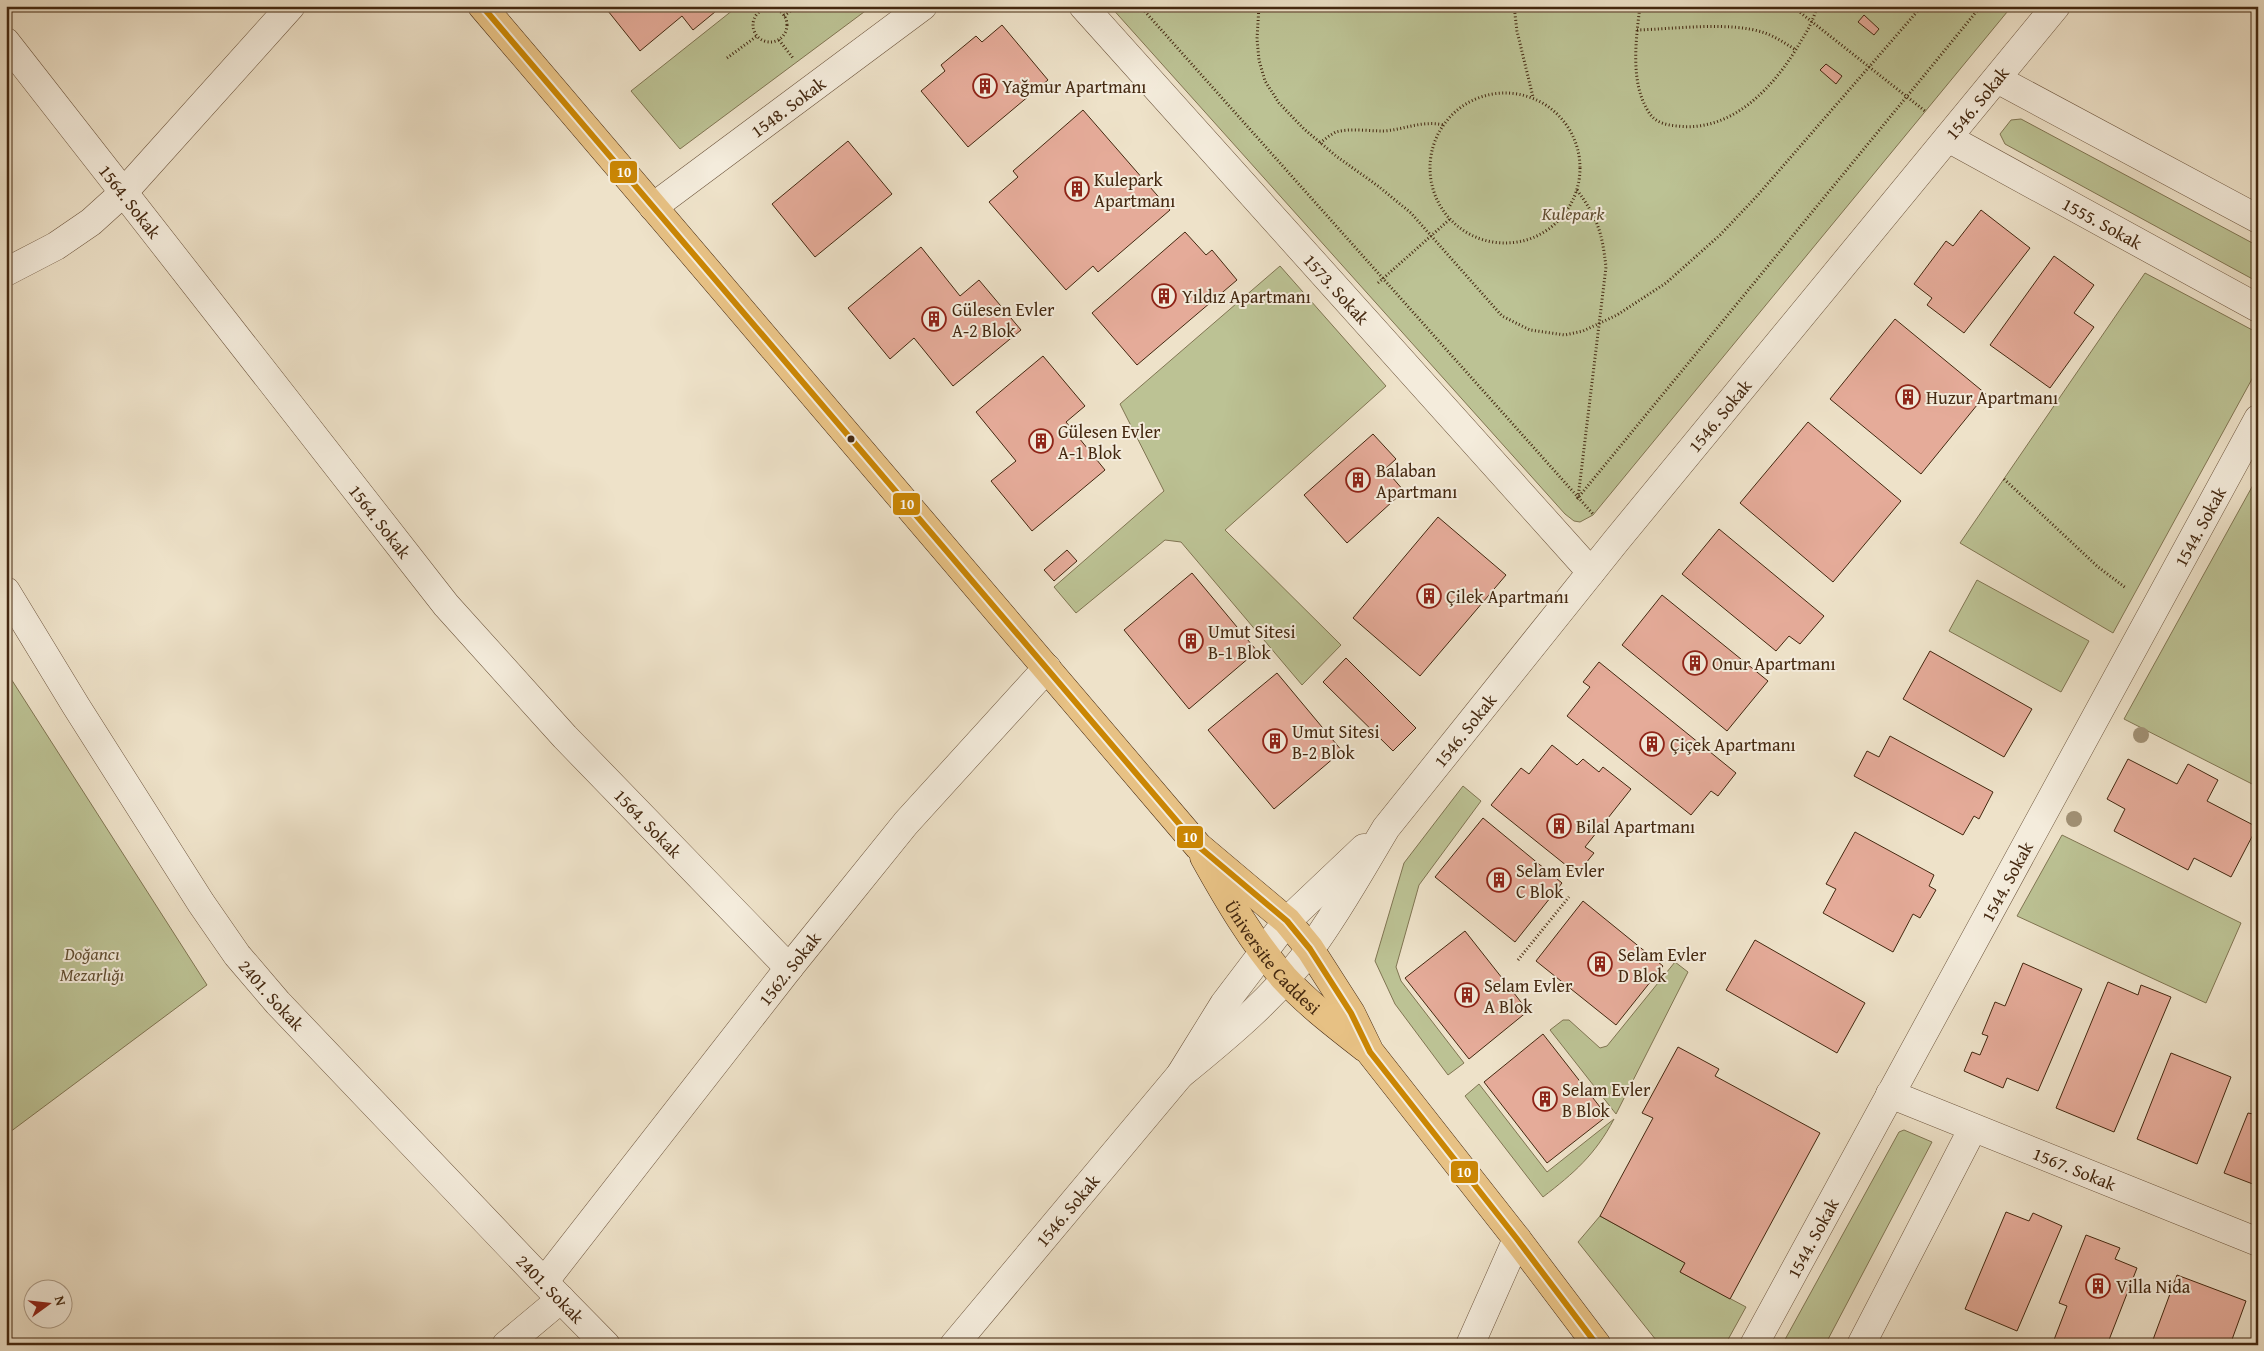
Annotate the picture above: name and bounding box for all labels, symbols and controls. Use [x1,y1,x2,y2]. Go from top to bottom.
street label: 1546. Sokak [1938,59,2015,145]
street label: 1548. Sokak [744,69,832,144]
building icon: Yağmur Apartmanı [972,73,998,99]
place label: Yağmur Apartmanı [1002,73,1146,100]
street label: 1564. Sokak [93,158,169,245]
line badge: 10 [609,160,638,184]
text: 10 [617,162,631,182]
place label: Kulepark Apartmanı [1094,166,1175,214]
building icon: Kulepark Apartmanı [1064,176,1090,202]
street label: 1555. Sokak [2057,190,2148,256]
park label: Kulepark [1541,200,1605,227]
street label: 1573. Sokak [1297,247,1377,331]
building icon: Yıldız Apartmanı [1151,283,1177,309]
place label: Yıldız Apartmanı [1182,283,1311,310]
place label: Gülesen Evler A-2 Blok [952,296,1055,344]
building icon: Gülesen Evler A-2 Blok [921,306,947,332]
street label: 1546. Sokak [1681,372,1758,458]
building icon: Huzur Apartmanı [1895,384,1921,410]
place label: Huzur Apartmanı [1926,384,2058,411]
place label: Gülesen Evler A-1 Blok [1058,418,1161,466]
building icon: Gülesen Evler A-1 Blok [1028,428,1054,454]
unlabelled marker [846,434,856,444]
place label: Balaban Apartmanı [1376,457,1457,505]
building icon: Balaban Apartmanı [1345,467,1371,493]
street label: 1564. Sokak [343,478,419,565]
street label: 1544. Sokak [2167,481,2233,571]
line badge: 10 [892,492,921,516]
text: 10 [900,494,914,514]
building icon: Çilek Apartmanı [1416,583,1442,609]
place label: Çilek Apartmanı [1446,583,1569,610]
place label: Umut Sitesi B-1 Blok [1208,618,1295,666]
building icon: Umut Sitesi B-1 Blok [1178,628,1204,654]
building icon: Onur Apartmanı [1682,650,1708,676]
place label: Onur Apartmanı [1712,650,1835,677]
street label: 1546. Sokak [1426,687,1503,773]
place label: Umut Sitesi B-2 Blok [1292,718,1379,766]
building icon: Umut Sitesi B-2 Blok [1262,728,1288,754]
building icon: Çiçek Apartmanı [1639,731,1665,757]
place label: Çiçek Apartmanı [1670,731,1796,758]
street label: 1564. Sokak [608,782,689,864]
building icon: Bilal Apartmanı [1546,813,1572,839]
place label: Bilal Apartmanı [1576,813,1695,840]
line badge: 10 [1176,825,1204,849]
text: 10 [1183,827,1197,847]
street label: 1544. Sokak [1974,835,2040,926]
place label: Selam Evler C Blok [1516,857,1605,905]
building icon: Selam Evler C Blok [1486,867,1512,893]
street label: Üniversite Caddesi [1218,895,1327,1021]
street label: 1562. Sokak [751,925,827,1011]
park label: Doğancı Mezarlığı [60,940,125,988]
place label: Selam Evler D Blok [1618,941,1707,989]
building icon: Selam Evler D Blok [1587,951,1613,977]
street label: 2401. Sokak [233,953,312,1037]
place label: Selam Evler A Blok [1484,972,1573,1020]
building icon: Selam Evler A Blok [1454,982,1480,1008]
place label: Selam Evler B Blok [1562,1076,1651,1124]
building icon: Selam Evler B Blok [1532,1086,1558,1112]
street label: 1567. Sokak [2029,1139,2121,1197]
line badge: 10 [1450,1160,1479,1184]
text: 10 [1457,1162,1471,1182]
street label: 1546. Sokak [1028,1167,1106,1252]
street label: 1544. Sokak [1779,1192,1846,1283]
street label: 2401. Sokak [510,1248,591,1330]
building icon: Villa Nida [2085,1273,2111,1299]
place label: Villa Nida [2116,1273,2191,1300]
north arrow [22,1278,72,1328]
text: N [50,1294,72,1308]

